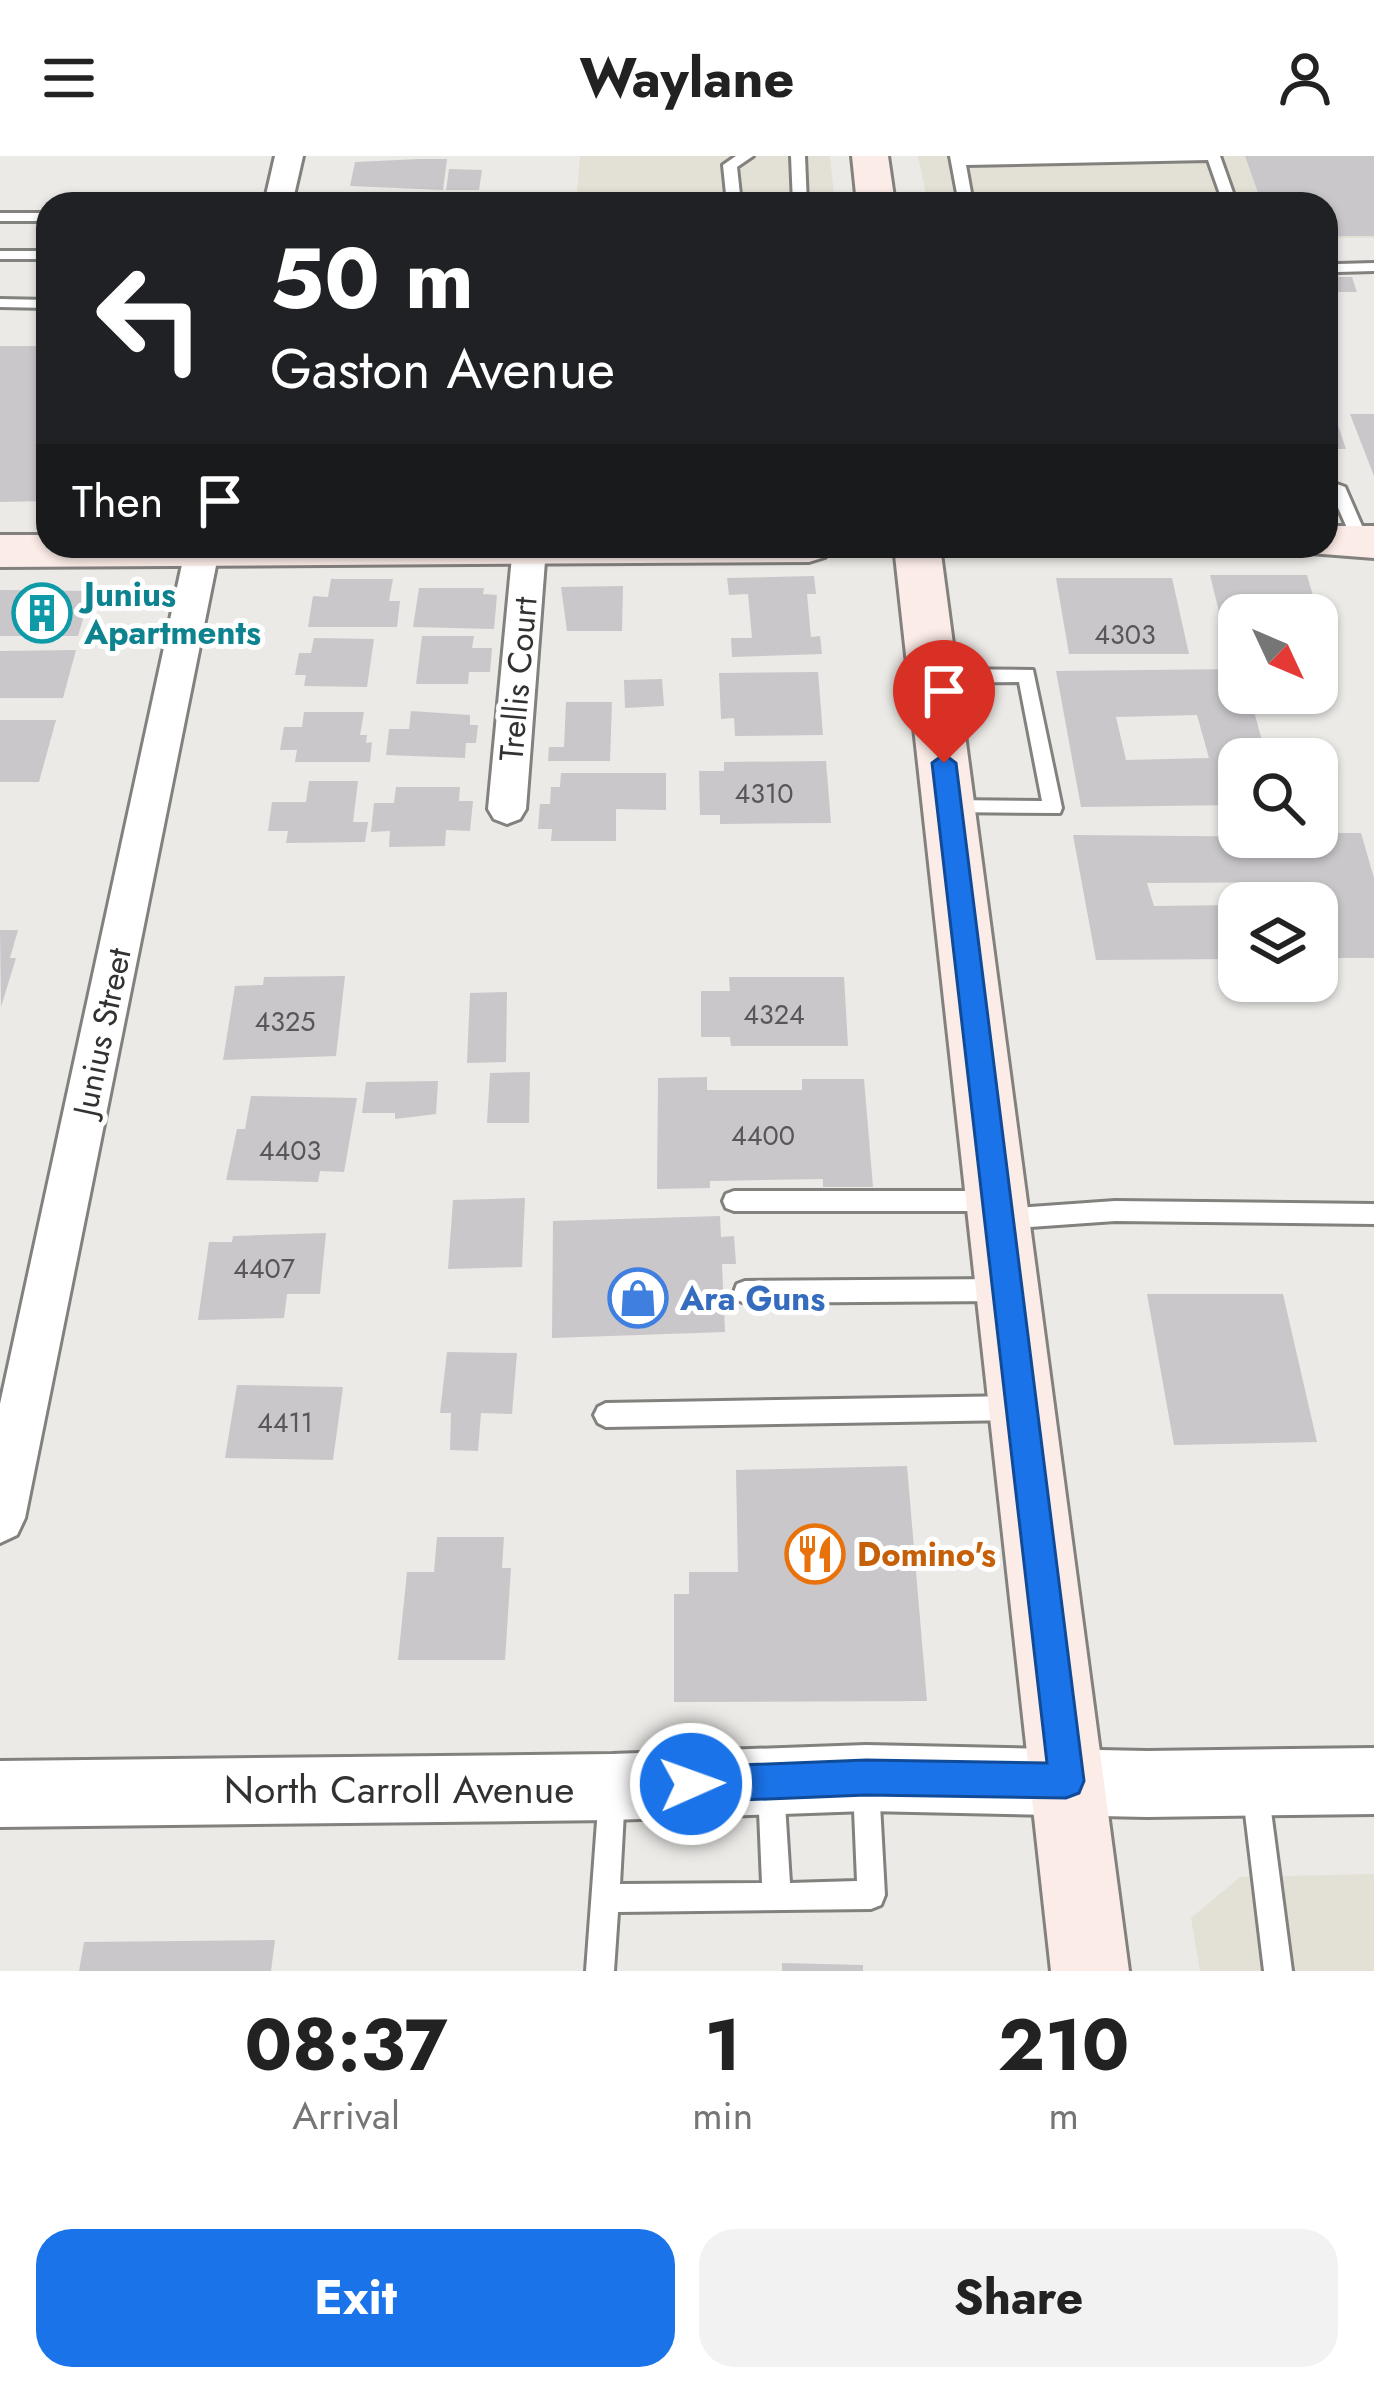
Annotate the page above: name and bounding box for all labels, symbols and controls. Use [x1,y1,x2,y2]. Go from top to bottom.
text: Waylane [580,39,794,117]
icon: menu [36,45,102,111]
icon: person [1272,45,1338,111]
text: 50 m [270,218,474,340]
icon: left [72,240,228,396]
text: Gaston Avenue [270,330,615,408]
icon: arrive [187,468,253,534]
text: Then [72,469,163,534]
place label: Junius Apartments [78,571,261,656]
building icon: Junius Apartments [11,582,73,644]
north arrow [1218,594,1338,714]
map controls [1218,594,1338,1002]
street label: Trellis Court [487,595,549,763]
house number: 4303 [1094,615,1156,654]
pin [893,640,995,763]
icon: arrive [911,658,977,724]
button: search [1218,738,1338,858]
house number: 4310 [735,774,793,813]
button: layers [1218,882,1338,1002]
street label: Junius Street [60,944,143,1124]
house number: 4324 [743,995,805,1034]
house number: 4325 [254,1002,316,1041]
house number: 4400 [731,1116,795,1155]
house number: 4403 [259,1131,321,1170]
house number: 4407 [233,1249,296,1288]
shop icon: Ara Guns [607,1267,669,1329]
place label: Ara Guns [679,1275,825,1322]
house number: 4411 [257,1403,313,1442]
restaurant icon: Domino's [784,1523,846,1585]
place label: Domino's [857,1531,996,1578]
position arrow [628,1721,754,1847]
street label: North Carroll Avenue [224,1761,574,1818]
text: 08:37 [245,1993,448,2097]
text: 1 [704,1993,741,2097]
text: 210 [998,1993,1129,2097]
text: Arrival [292,2087,400,2144]
text: min [692,2087,753,2144]
text: m [1048,2087,1079,2144]
button: Exit [36,2229,675,2367]
button: Share [699,2229,1338,2367]

